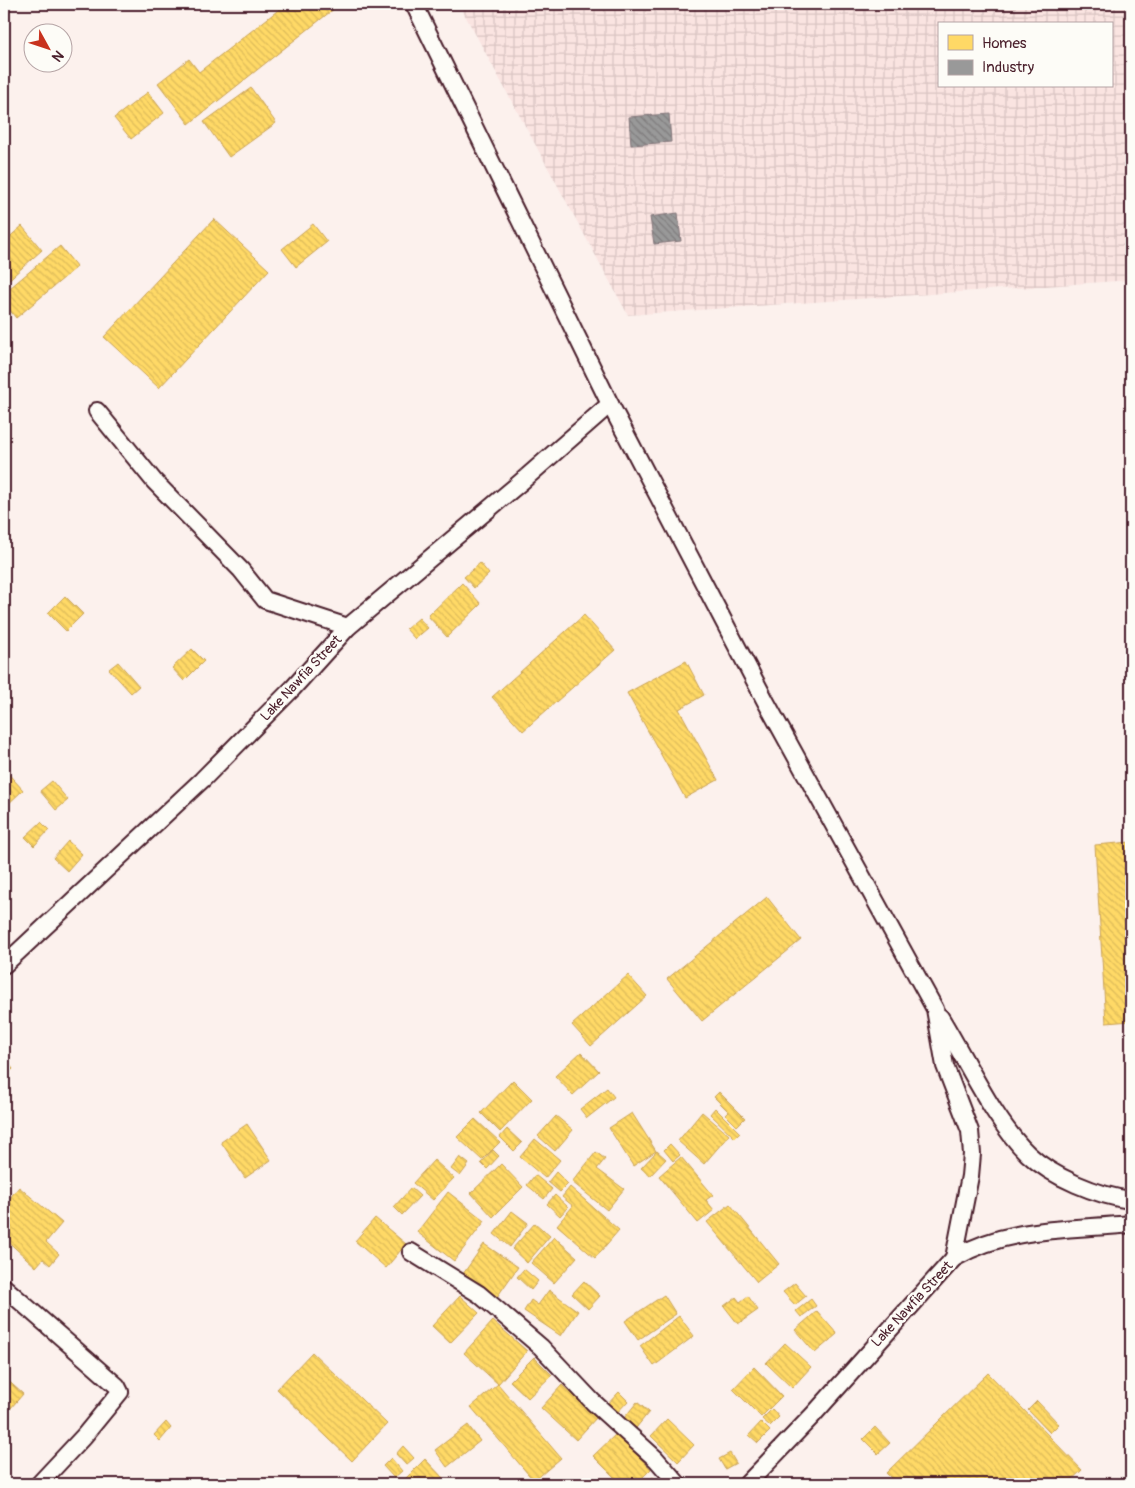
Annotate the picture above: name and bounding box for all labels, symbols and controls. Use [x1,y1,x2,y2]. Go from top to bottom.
north arrow [22,22,72,72]
legend [938,22,1112,88]
text: Homes [982,34,1027,53]
text: N [48,47,67,65]
text: Industry [982,58,1035,77]
street label: Lake Nawfia Street [257,631,345,725]
street label: Lake Nawfia Street [868,1257,956,1351]

